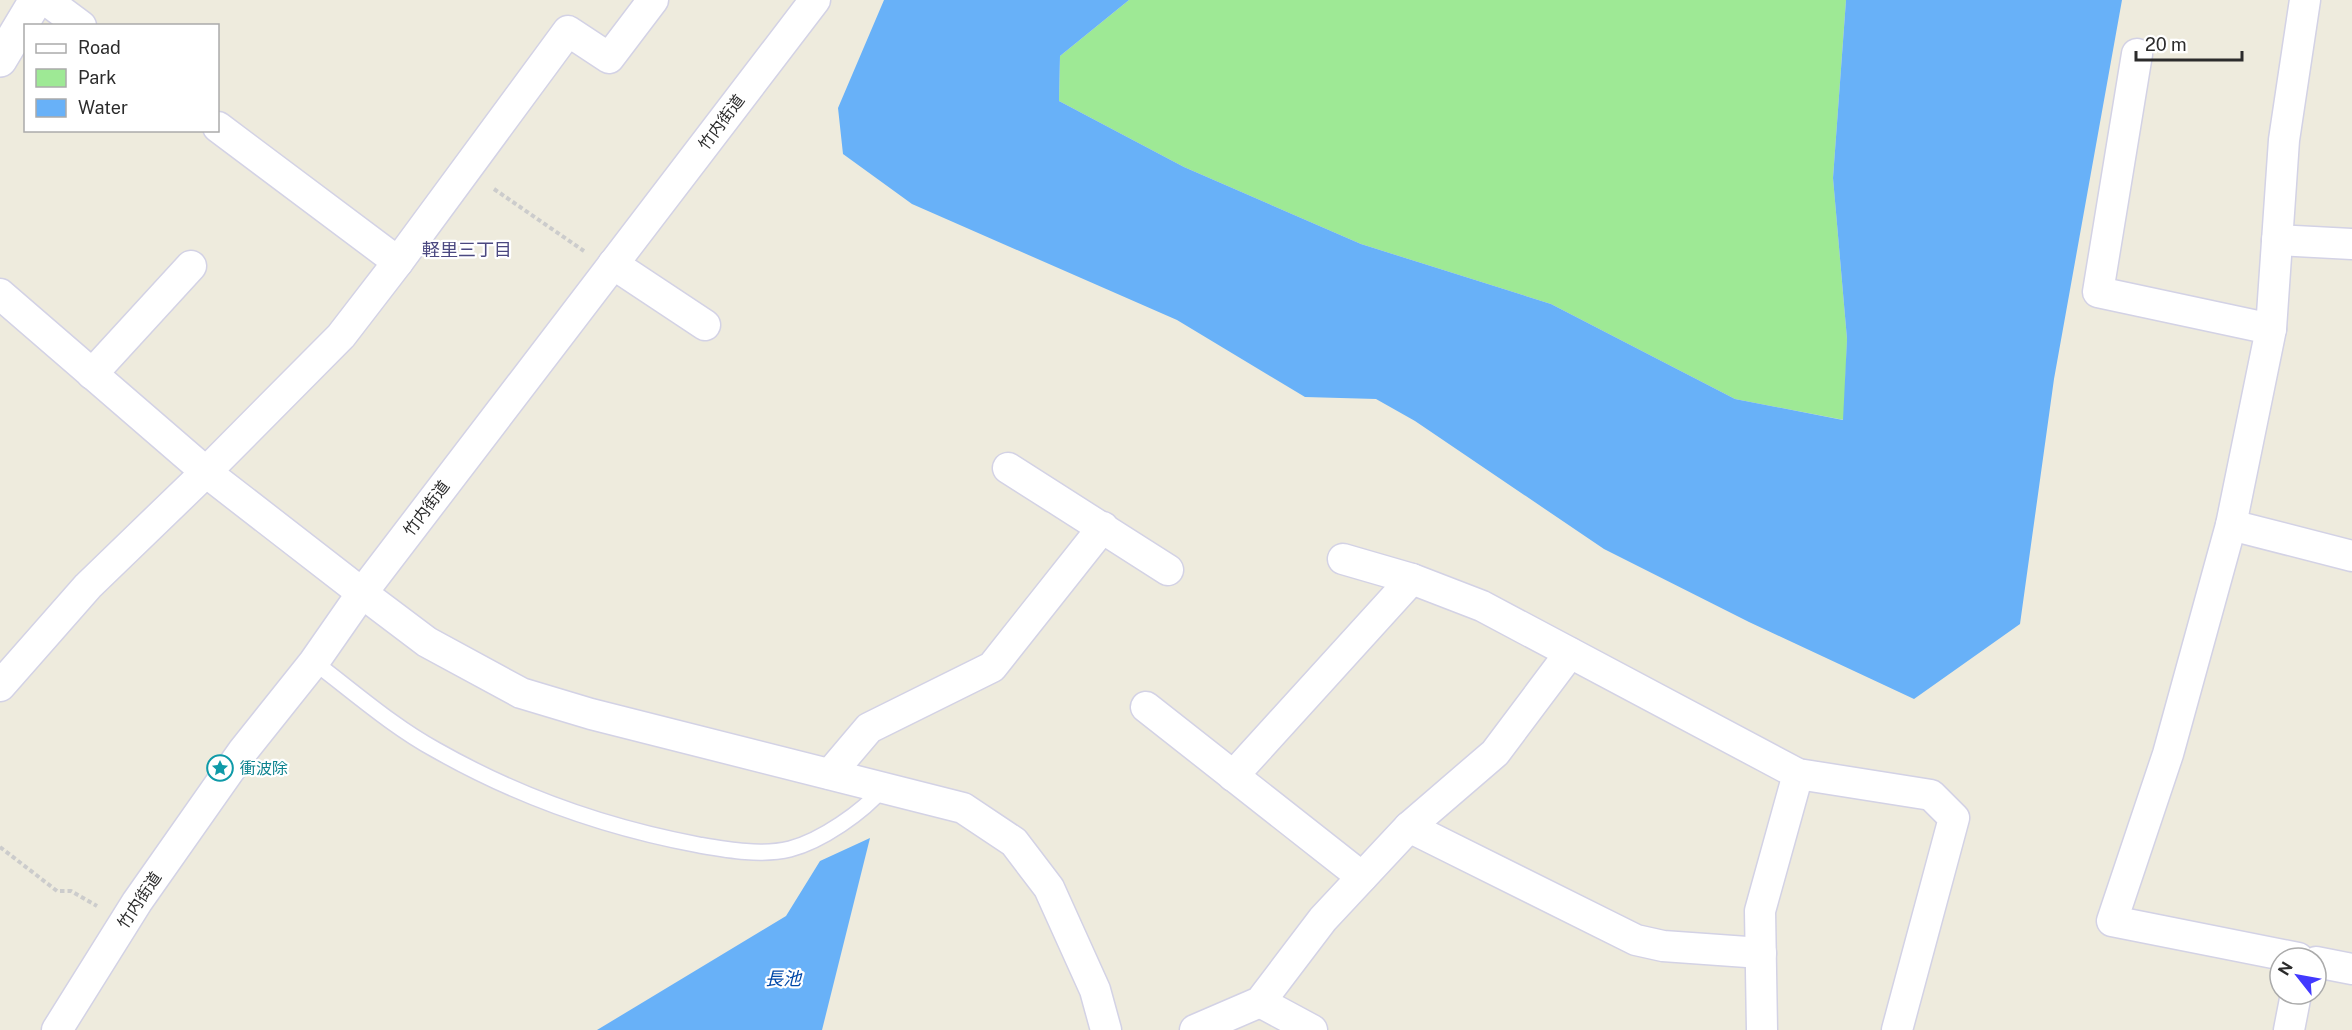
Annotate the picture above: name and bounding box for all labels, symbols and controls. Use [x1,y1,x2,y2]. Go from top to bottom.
legend [24,24,219,132]
scale bar [2136,24,2242,62]
text: 20 m [2145,34,2187,55]
text: Road [78,37,121,58]
text: Park [78,67,116,88]
street label: 竹内街道 [695,91,748,154]
text: Water [78,97,128,118]
district label: 軽里三丁目 [422,239,512,260]
street label: 竹内街道 [400,477,453,540]
place icon: 衝波除 [205,753,235,783]
place label: 衝波除 [240,759,288,778]
street label: 竹内街道 [114,868,165,932]
north arrow [2268,946,2328,1006]
text: N [2274,958,2297,979]
water label: 長池 [765,968,803,989]

